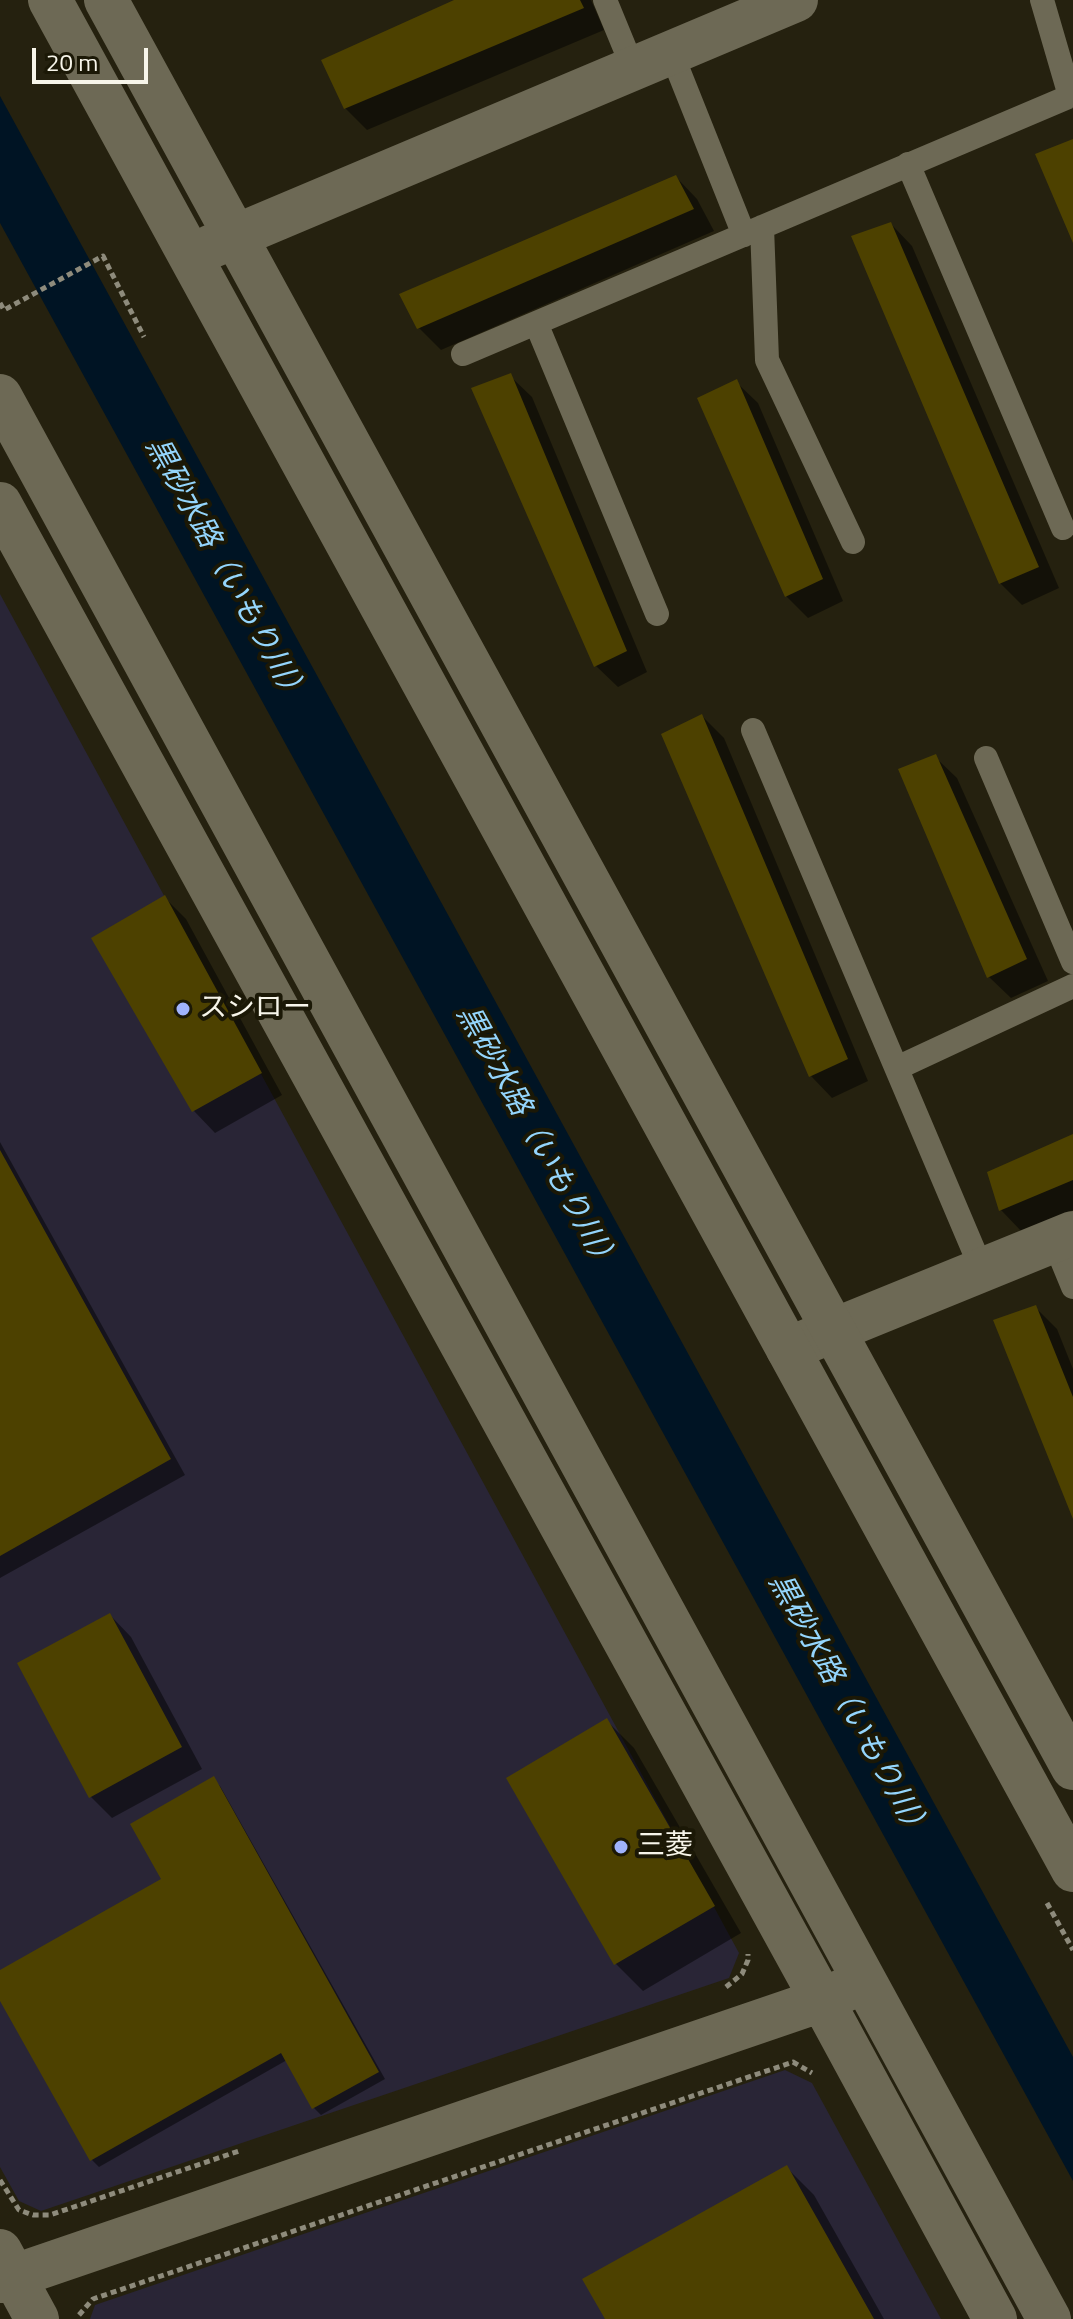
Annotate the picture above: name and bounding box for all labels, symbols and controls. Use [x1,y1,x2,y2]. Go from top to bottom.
scale bar [36,32,152,82]
text: 20 m [46,44,98,80]
water label: 黒砂水路（いもり川） [137,432,313,712]
place label: スシロー [199,992,311,1026]
marker: スシロー [174,1000,192,1018]
water label: 黒砂水路（いもり川） [448,1000,624,1280]
water label: 黒砂水路（いもり川） [760,1568,936,1848]
place label: 三菱 [637,1830,693,1864]
marker: 三菱 [612,1838,630,1856]

